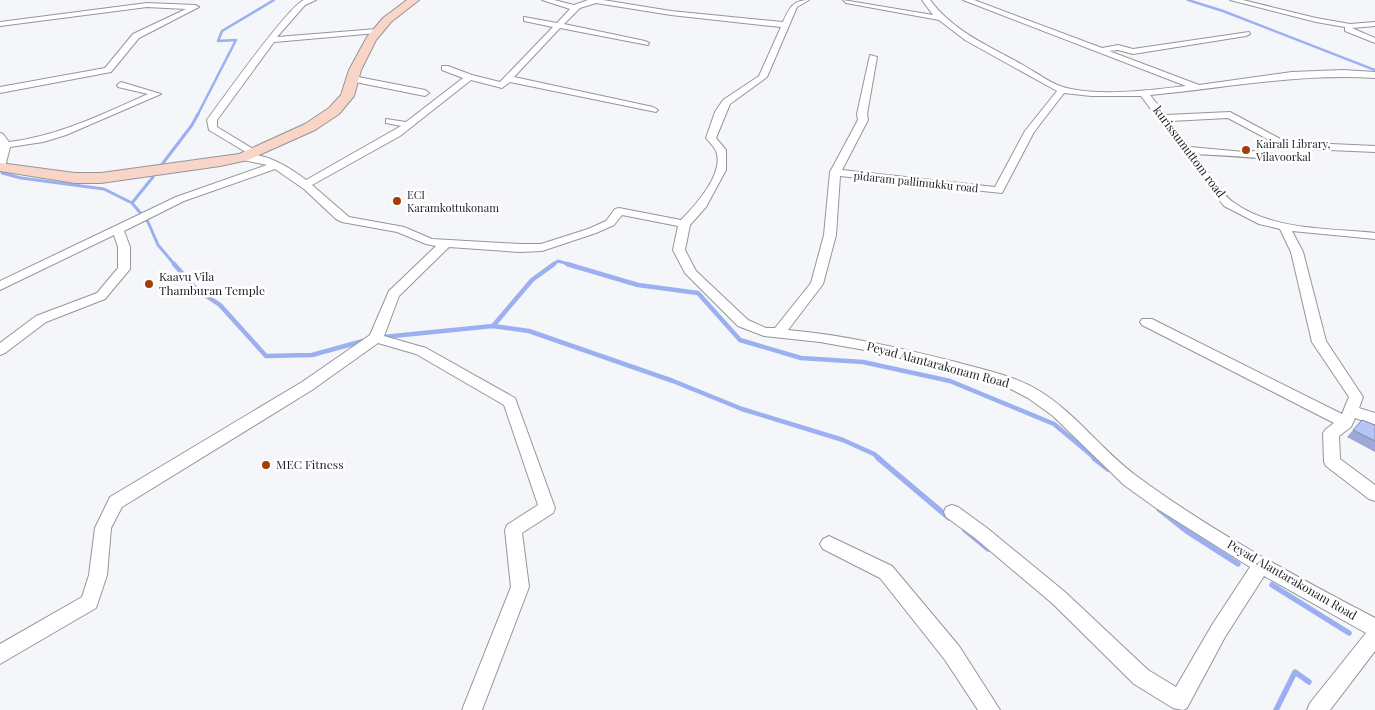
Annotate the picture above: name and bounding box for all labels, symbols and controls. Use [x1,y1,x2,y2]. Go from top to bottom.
street label: kurissumuttom road [1150,102,1229,200]
place label: Kairali Library, Vilavoorkal [1255,136,1331,164]
marker: Kairali Library, Vilavoorkal [1240,144,1252,156]
street label: pidaram pallimukku road [853,167,980,196]
place label: ECI Karamkottukonam [407,187,499,215]
marker: ECI Karamkottukonam [391,195,403,207]
place label: Kaavu Vila Thamburan Temple [159,268,265,298]
marker: Kaavu Vila Thamburan Temple [143,278,155,290]
street label: Peyad Alantarakonam Road [865,337,1011,391]
place label: MEC Fitness [276,456,344,472]
marker: MEC Fitness [260,459,272,471]
street label: Peyad Alantarakonam Road [1225,535,1360,623]

